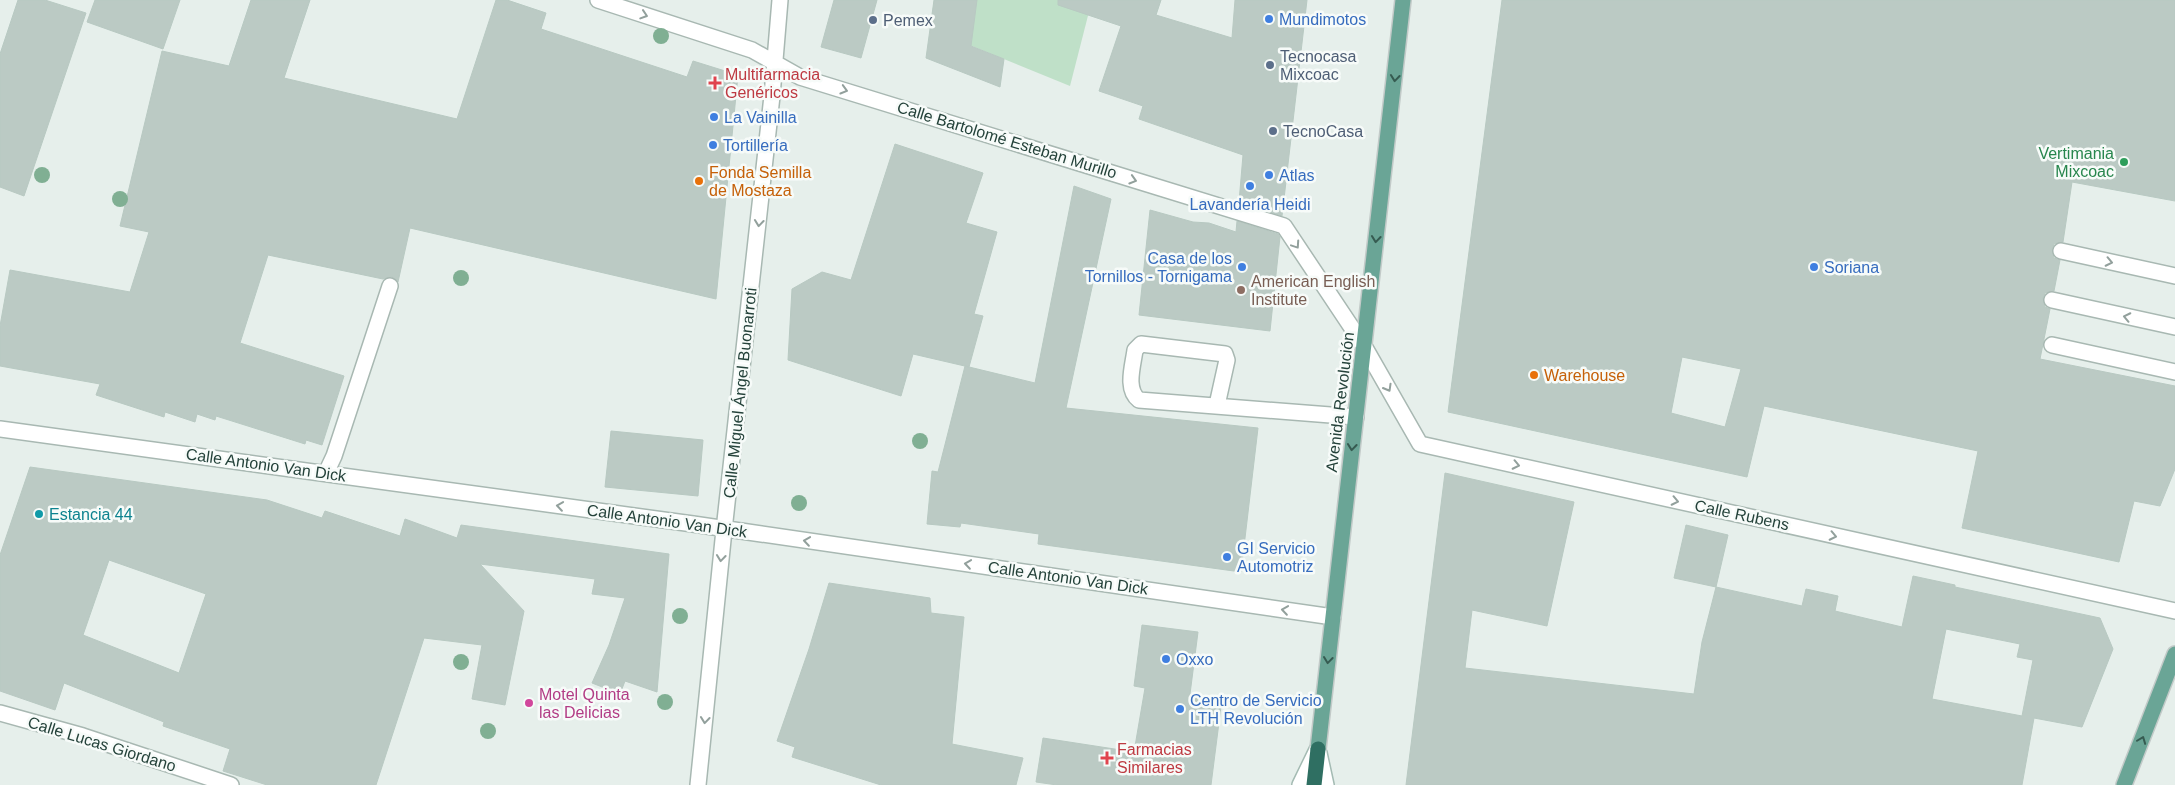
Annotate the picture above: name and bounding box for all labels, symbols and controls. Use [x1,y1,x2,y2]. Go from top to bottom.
one-way arrow [639,9,648,19]
place label: Mundimotos [1279,11,1366,28]
place label: Pemex [883,12,933,29]
marker: Mundimotos [1263,13,1275,25]
marker: Pemex [867,14,879,26]
place label: Tecnocasa Mixcoac [1280,48,1357,83]
marker: Tecnocasa Mixcoac [1264,59,1276,71]
place label: Multifarmacia Genéricos [725,66,820,101]
one-way arrow [1390,74,1401,82]
marker: Multifarmacia Genéricos [709,77,721,89]
one-way arrow [840,85,848,95]
street label: Calle Bartolomé Esteban Murillo [895,98,1119,182]
place label: La Vainilla [724,109,797,126]
marker: La Vainilla [708,111,720,123]
place label: TecnoCasa [1283,123,1363,140]
marker: TecnoCasa [1267,125,1279,137]
place label: Tortillería [723,137,788,154]
marker: Tortillería [707,139,719,151]
place label: Vertimania Mixcoac [2038,145,2114,180]
marker: Vertimania Mixcoac [2118,156,2130,168]
place label: Fonda Semilla de Mostaza [709,164,811,199]
place label: Atlas [1279,167,1315,184]
marker: Atlas [1263,169,1275,181]
one-way arrow [1129,174,1137,184]
marker: Fonda Semilla de Mostaza [693,175,705,187]
marker: Lavandería Heidi [1244,180,1256,192]
place label: Lavandería Heidi [1190,196,1310,213]
one-way arrow [754,219,765,227]
one-way arrow [1371,236,1382,244]
one-way arrow [1290,240,1300,249]
place label: Casa de los Tornillos - Tornigama [1085,250,1232,285]
one-way arrow [2105,256,2113,267]
place label: Soriana [1824,259,1879,276]
marker: Casa de los Tornillos - Tornigama [1236,261,1248,273]
marker: Soriana [1808,261,1820,273]
place label: American English Institute [1251,273,1376,308]
marker: American English Institute [1235,284,1247,296]
street label: Calle Miguel Ángel Buonarroti [719,287,760,499]
one-way arrow [2123,312,2132,322]
street label: Avenida Revolución [1323,331,1357,473]
place label: Warehouse [1544,367,1625,384]
marker: Warehouse [1528,369,1540,381]
one-way arrow [1382,383,1392,392]
one-way arrow [1347,443,1358,451]
street label: Calle Antonio Van Dick [185,445,348,485]
one-way arrow [1512,460,1521,470]
one-way arrow [1670,495,1679,505]
street label: Calle Rubens [1693,497,1791,533]
one-way arrow [556,501,564,512]
street label: Calle Antonio Van Dick [586,501,749,541]
place label: Estancia 44 [49,506,133,523]
marker: Estancia 44 [33,508,45,520]
one-way arrow [1829,530,1838,540]
one-way arrow [803,536,811,547]
place label: GI Servicio Automotriz [1237,540,1315,575]
marker: GI Servicio Automotriz [1221,551,1233,563]
one-way arrow [716,554,727,562]
street label: Calle Antonio Van Dick [987,558,1150,598]
one-way arrow [964,559,972,570]
one-way arrow [1281,605,1289,615]
place label: Oxxo [1176,651,1213,668]
marker: Oxxo [1160,653,1172,665]
one-way arrow [1323,657,1334,665]
place label: Motel Quinta las Delicias [539,686,630,721]
place label: Centro de Servicio LTH Revolución [1190,692,1322,727]
marker: Motel Quinta las Delicias [523,697,535,709]
marker: Centro de Servicio LTH Revolución [1174,703,1186,715]
street label: Calle Lucas Giordano [26,713,178,775]
one-way arrow [700,716,711,724]
one-way arrow [2136,736,2146,744]
place label: Farmacias Similares [1117,741,1192,776]
marker: Farmacias Similares [1101,752,1113,764]

